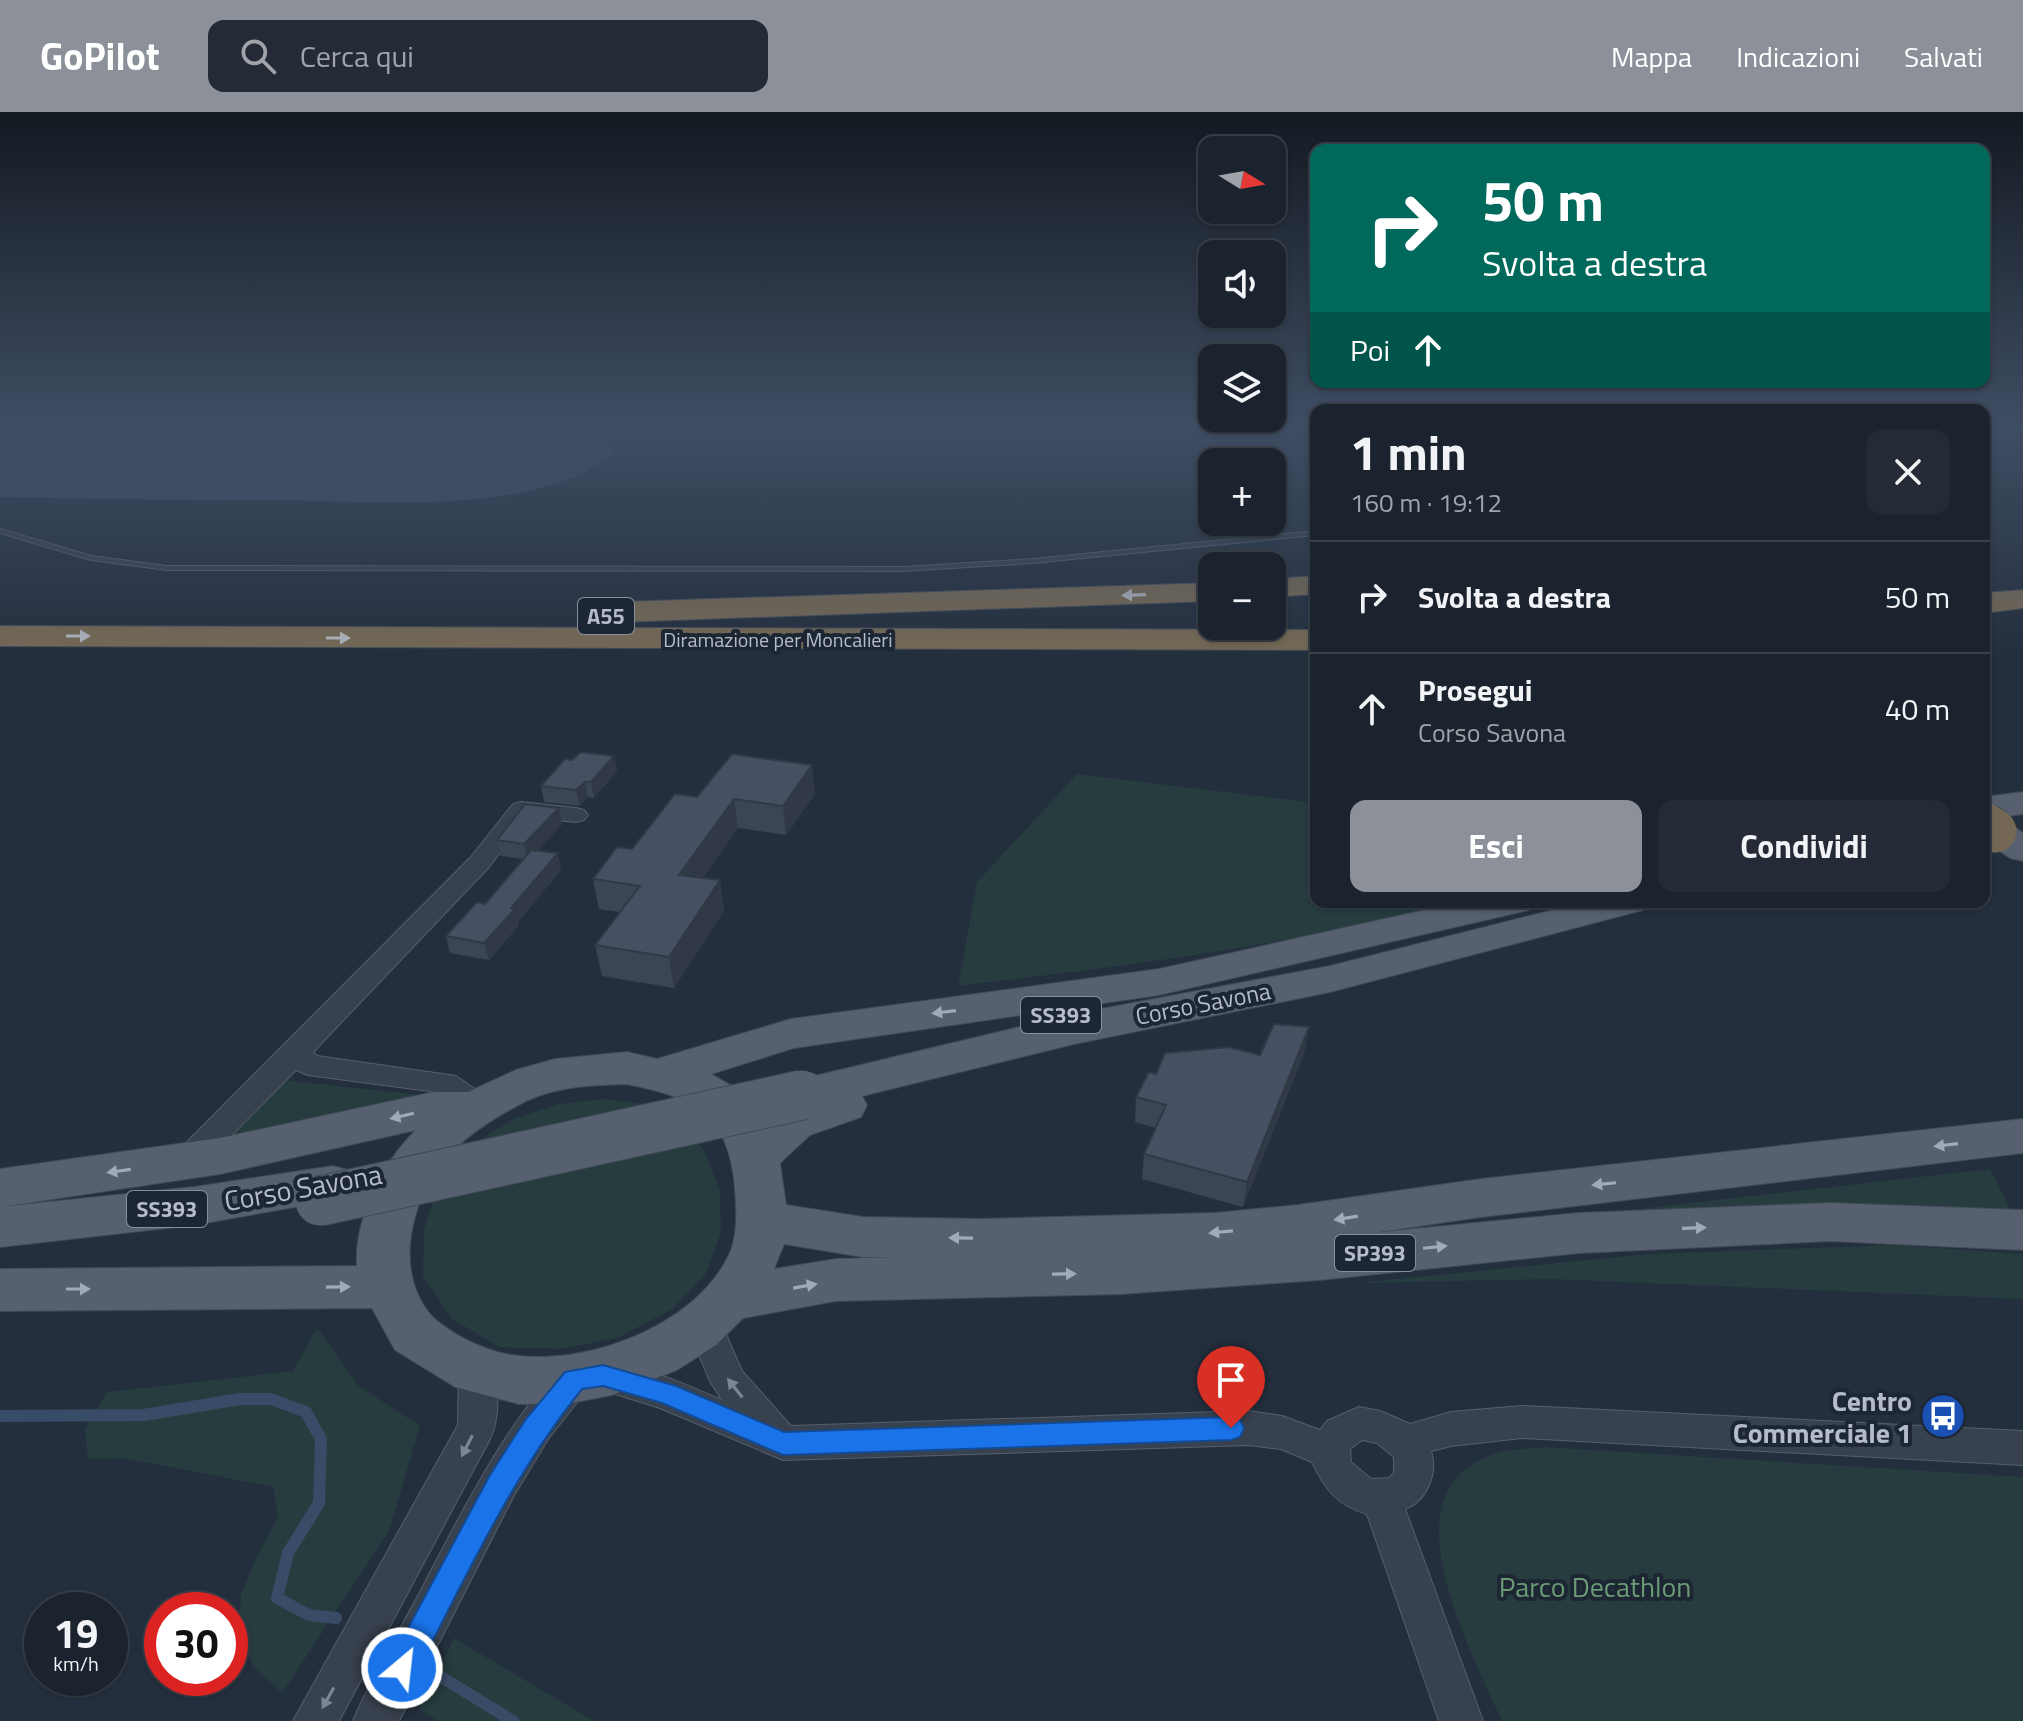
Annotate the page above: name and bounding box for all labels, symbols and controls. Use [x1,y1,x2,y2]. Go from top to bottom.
search box [208,20,768,92]
text: GoPilot [40,27,160,85]
text: Cerca qui [300,33,414,79]
icon: search [236,34,280,78]
text: Mappa [1611,35,1692,78]
text: Indicazioni [1736,35,1860,78]
text: Salvati [1904,35,1983,78]
north arrow [1198,136,1286,224]
map controls [1198,136,1286,640]
text: 50 m [1482,158,1604,243]
icon: right [1350,176,1454,280]
text: Svolta a destra [1482,235,1707,290]
button: sound [1198,240,1286,328]
text: Poi [1350,327,1390,373]
icon: ahead [1406,328,1450,372]
button: layers [1198,344,1286,432]
text: 1 min [1350,416,1467,489]
button: close [1866,430,1950,514]
button: + [1198,448,1286,536]
text: 160 m · 19:12 [1350,483,1502,522]
button: − [1198,552,1286,640]
text: Svolta a destra [1418,574,1611,620]
text: 50 m [1885,574,1950,620]
icon: right [1350,575,1394,619]
one-way arrow [1121,588,1146,601]
road number: A55 [578,598,634,634]
street label: Diramazione per Moncalieri [663,624,893,655]
one-way arrow [66,630,91,642]
one-way arrow [326,632,351,644]
text: Prosegui [1418,667,1533,713]
text: 40 m [1885,686,1950,732]
icon: ahead [1350,687,1394,731]
text: Corso Savona [1418,713,1566,752]
button: Esci [1350,800,1642,892]
button: Condividi [1658,800,1950,892]
street label: Corso Savona [1132,972,1274,1034]
road number: SS393 [1021,997,1101,1033]
one-way arrow [931,1006,956,1019]
one-way arrow [389,1110,414,1123]
one-way arrow [1933,1139,1958,1152]
street label: Corso Savona [221,1152,385,1222]
one-way arrow [107,1165,132,1178]
one-way arrow [1591,1178,1616,1191]
road number: SS393 [127,1191,207,1227]
one-way arrow [1333,1212,1358,1225]
one-way arrow [1682,1221,1707,1234]
one-way arrow [1208,1226,1233,1239]
one-way arrow [948,1232,973,1245]
road number: SP393 [1335,1235,1415,1271]
one-way arrow [1423,1241,1448,1254]
one-way arrow [1052,1268,1077,1280]
one-way arrow [793,1279,818,1291]
one-way arrow [326,1281,351,1293]
one-way arrow [66,1283,91,1295]
pin [1197,1346,1265,1428]
icon: arrive [1209,1358,1253,1402]
one-way arrow [727,1378,743,1398]
place label: Centro Commerciale 1 [1733,1379,1912,1454]
bus stop icon: Centro Commerciale 1 [1919,1392,1967,1440]
one-way arrow [460,1434,473,1457]
park label: Parco Decathlon [1499,1565,1691,1608]
speed limit sign: 30 [144,1592,248,1696]
text: 19 [54,1603,98,1664]
position arrow [360,1626,444,1710]
text: km/h [53,1648,99,1679]
one-way arrow [321,1687,335,1709]

